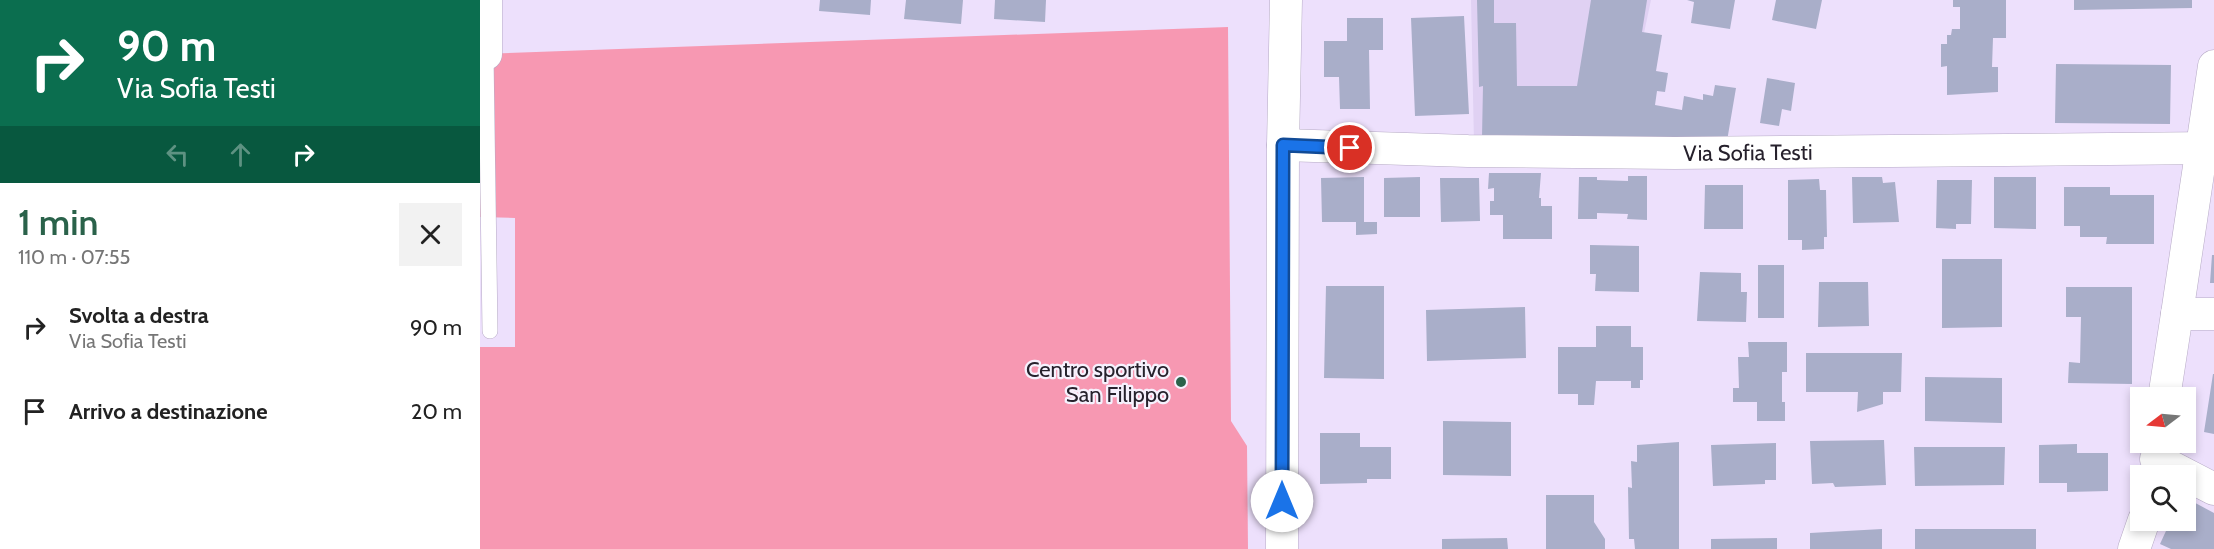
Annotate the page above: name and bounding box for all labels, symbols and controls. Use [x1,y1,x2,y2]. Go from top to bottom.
text: 90 m [117,20,216,72]
icon: right [18,24,96,102]
text: Via Sofia Testi [117,72,276,105]
pin [1324,122,1375,173]
icon: arrive [1333,131,1366,164]
icon: left [161,138,194,171]
icon: ahead [224,138,257,171]
icon: right [287,138,320,171]
street label: Via Sofia Testi [1683,138,1813,166]
text: 1 min [18,200,98,244]
button: close [399,203,462,266]
text: 110 m · 07:55 [18,245,130,269]
text: Svolta a destra [69,302,209,329]
icon: right [18,311,51,344]
text: 90 m [410,314,462,341]
text: Via Sofia Testi [69,329,187,353]
place label: Centro sportivo San Filippo [1026,356,1169,408]
marker: Centro sportivo San Filippo [1174,375,1188,389]
north arrow [2130,387,2196,453]
map controls [2130,387,2196,531]
icon: arrive [18,395,51,428]
text: Arrivo a destinazione [69,398,267,425]
text: 20 m [411,398,462,425]
button: search [2130,465,2196,531]
position arrow [1250,469,1314,533]

